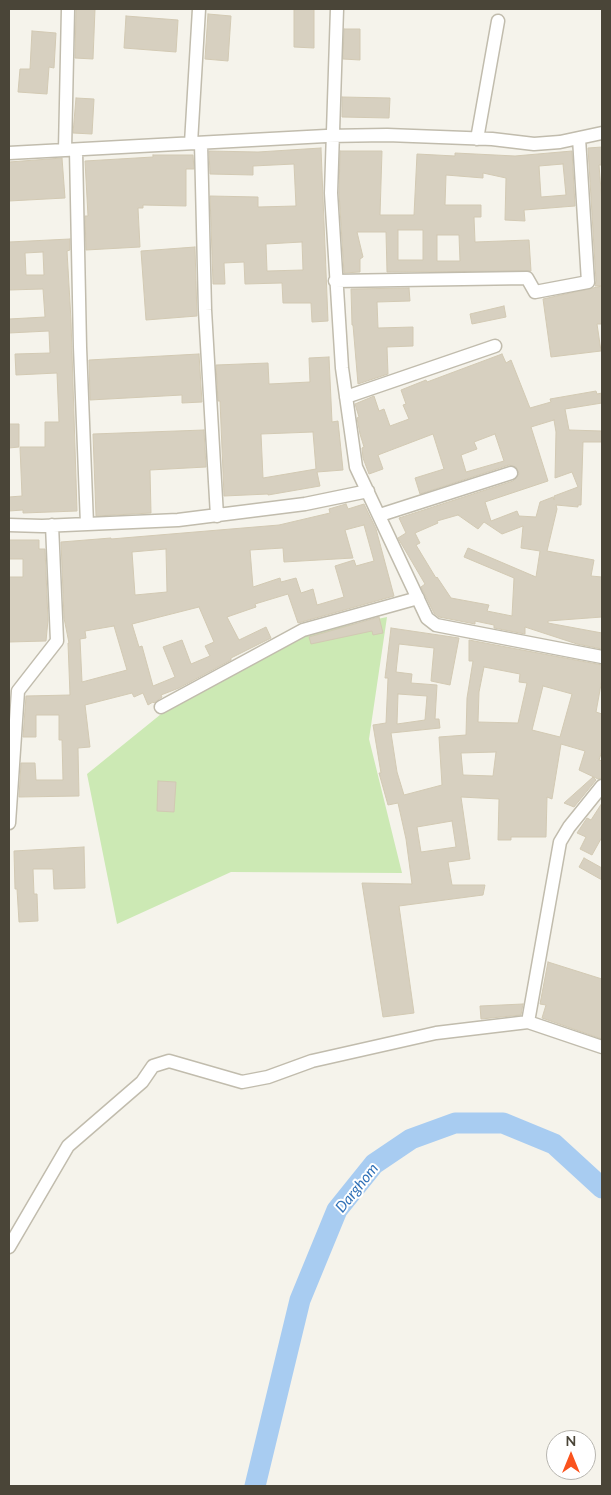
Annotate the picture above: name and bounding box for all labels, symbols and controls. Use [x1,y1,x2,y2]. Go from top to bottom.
water label: Darghоm [332,1160,382,1216]
north arrow [546,1430,596,1480]
text: N [566,1432,576,1449]

